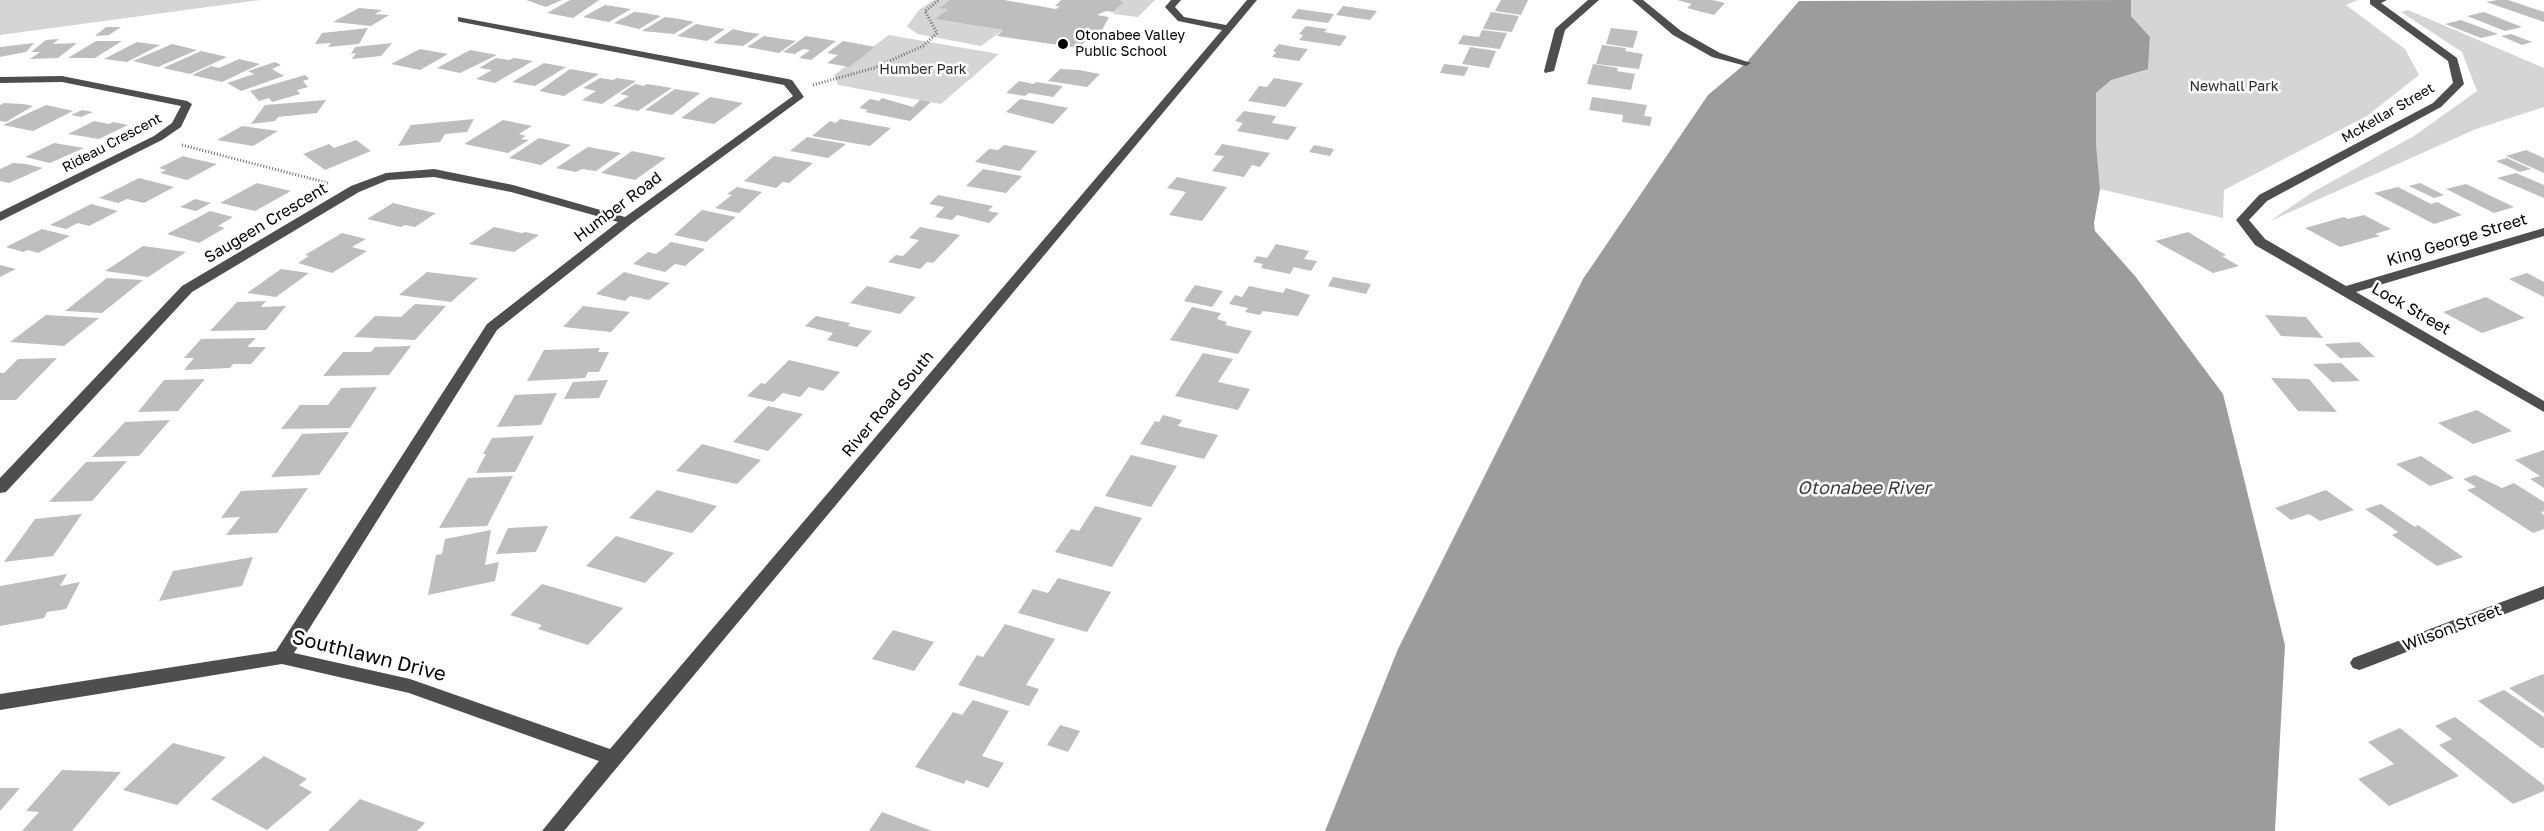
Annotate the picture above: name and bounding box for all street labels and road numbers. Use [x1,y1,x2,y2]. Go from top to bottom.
street label: McKellar Street [2339,80,2437,146]
street label: Rideau Crescent [59,110,165,176]
street label: Humber Road [570,168,666,246]
street label: Saugeen Crescent [201,179,331,267]
street label: King George Street [2385,210,2529,270]
street label: Lock Street [2368,279,2454,339]
street label: River Road South [838,347,938,461]
street label: Wilson Street [2400,600,2504,656]
street label: Southlawn Drive [290,625,448,687]

